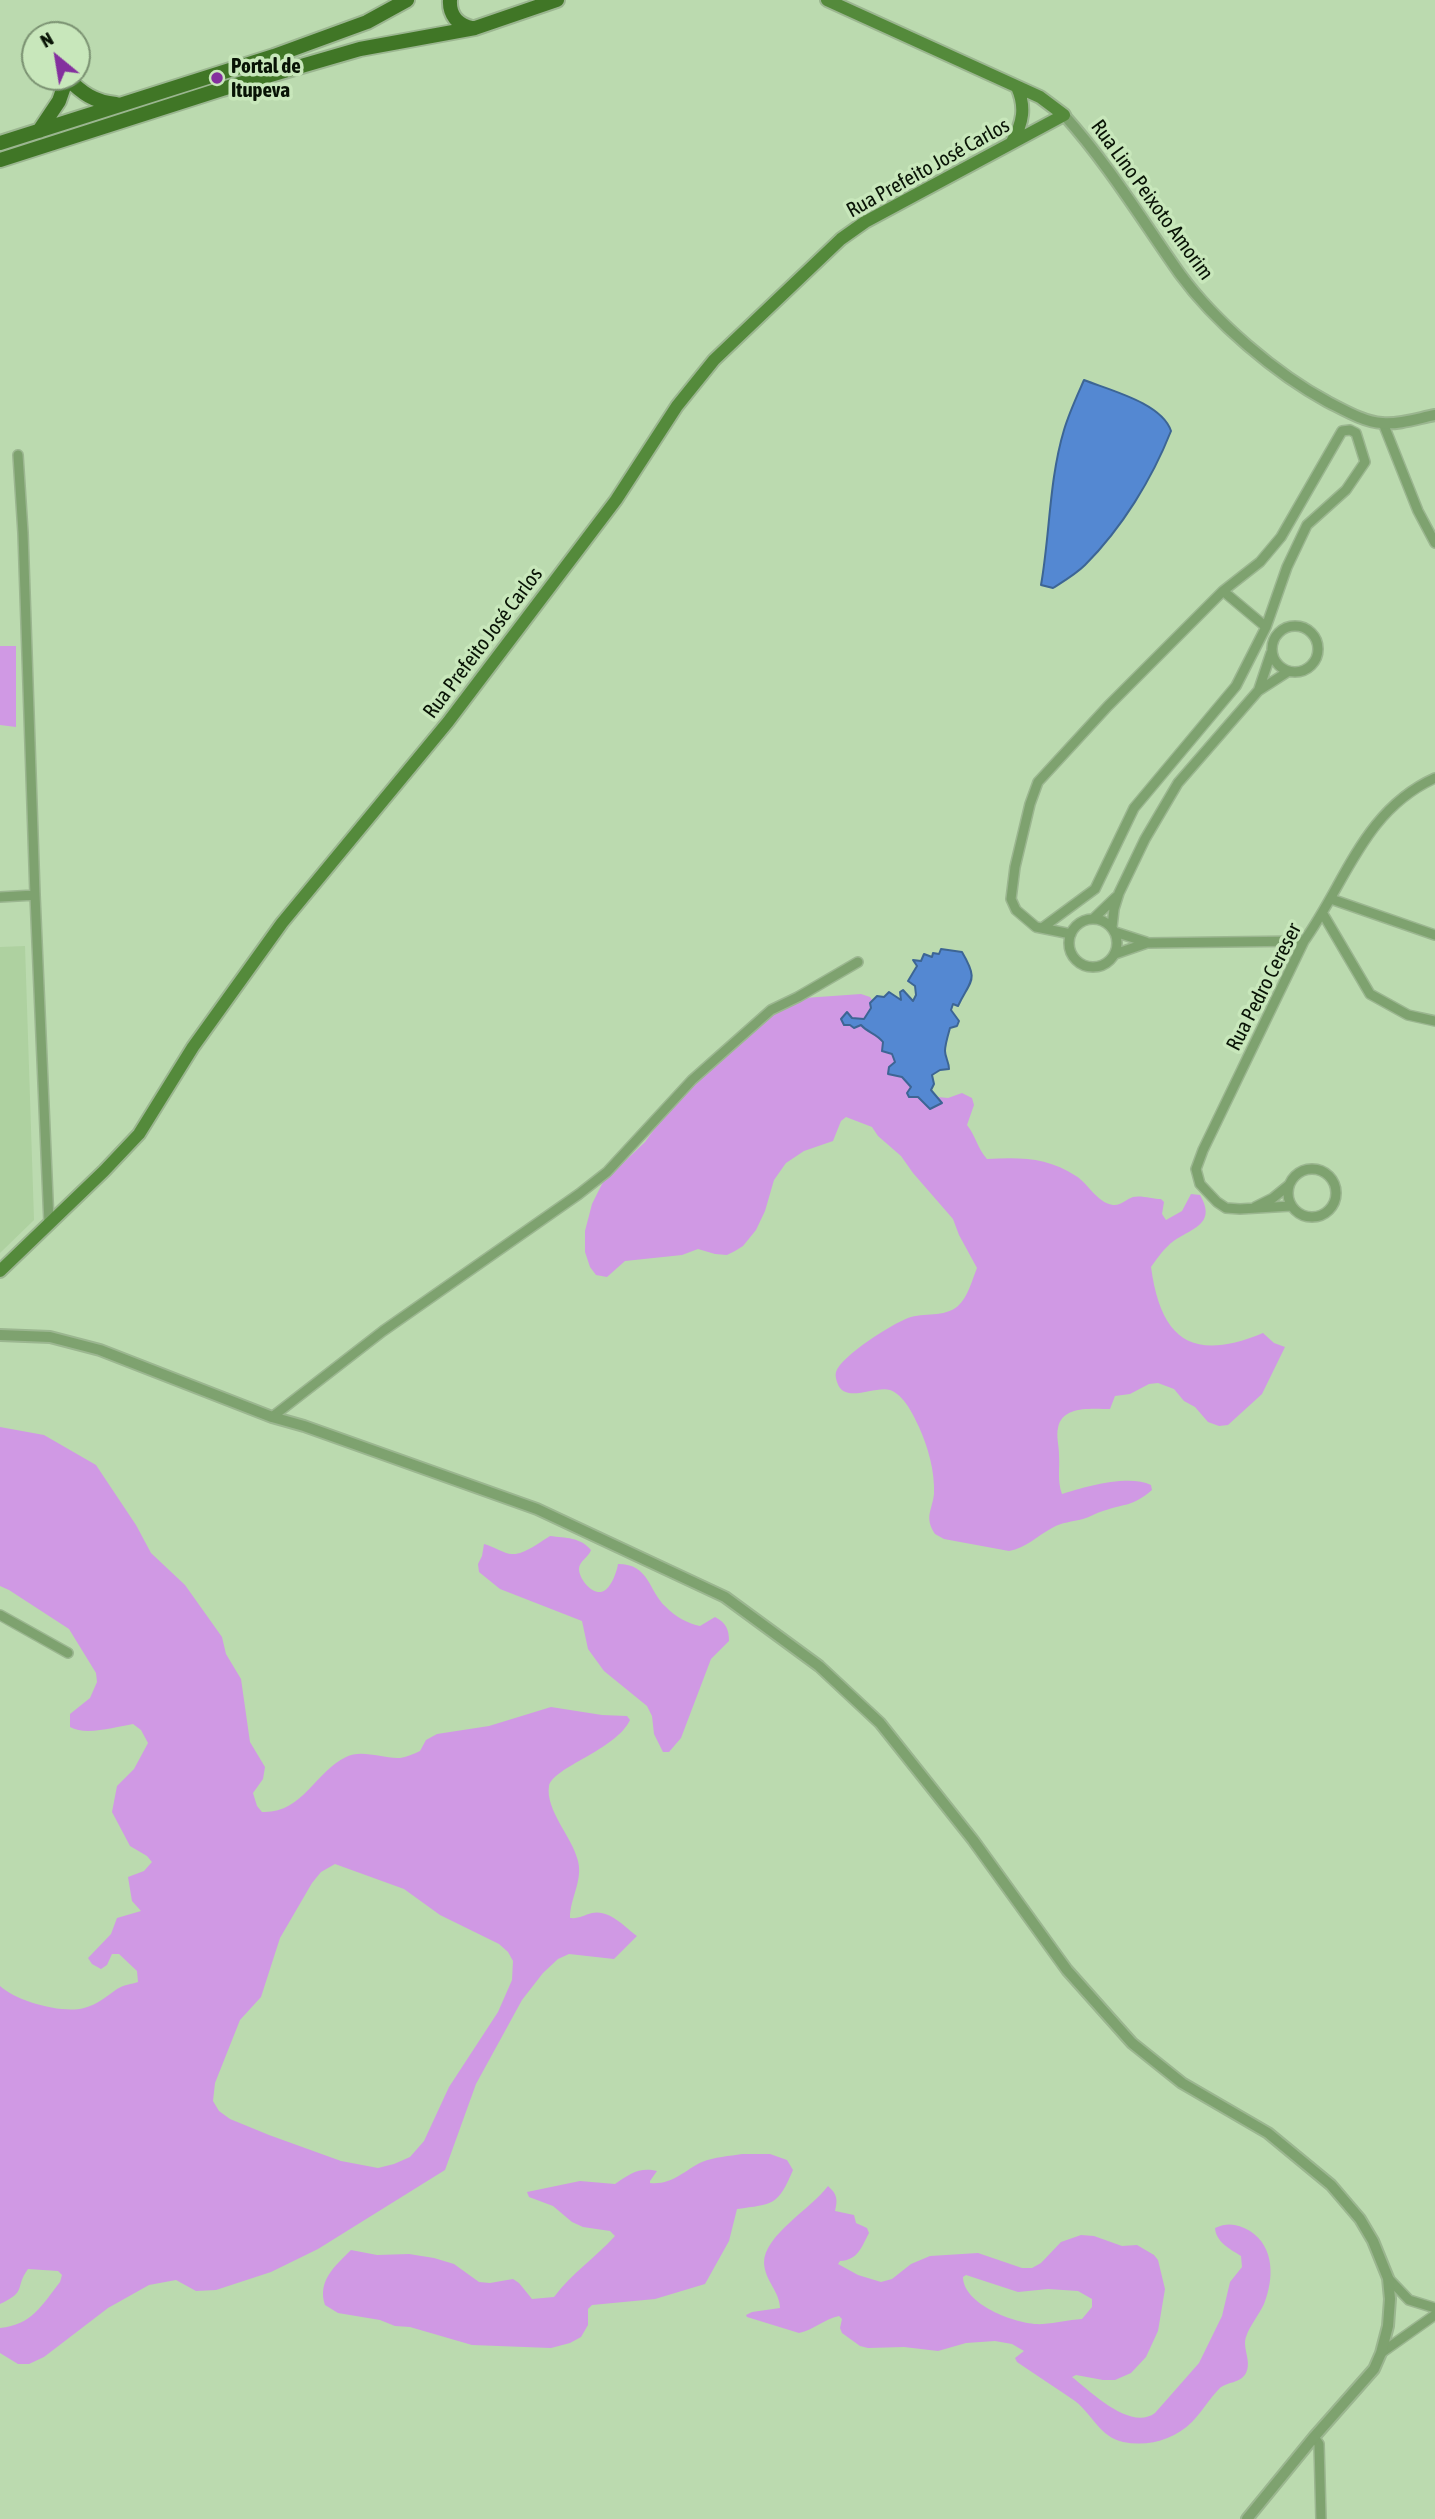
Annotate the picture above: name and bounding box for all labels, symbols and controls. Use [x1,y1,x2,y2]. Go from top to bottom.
north arrow [21,21,91,91]
text: N [36,27,57,52]
place label: Portal de Itupeva [231,53,301,103]
marker: Portal de Itupeva [209,70,225,86]
street label: Rua Prefeito José Carlos [842,113,1014,223]
street label: Rua Lino Peixoto Amorim [1085,115,1219,285]
street label: Rua Prefeito José Carlos [418,563,548,723]
street label: Rua Pedro Cereser [1221,919,1307,1055]

